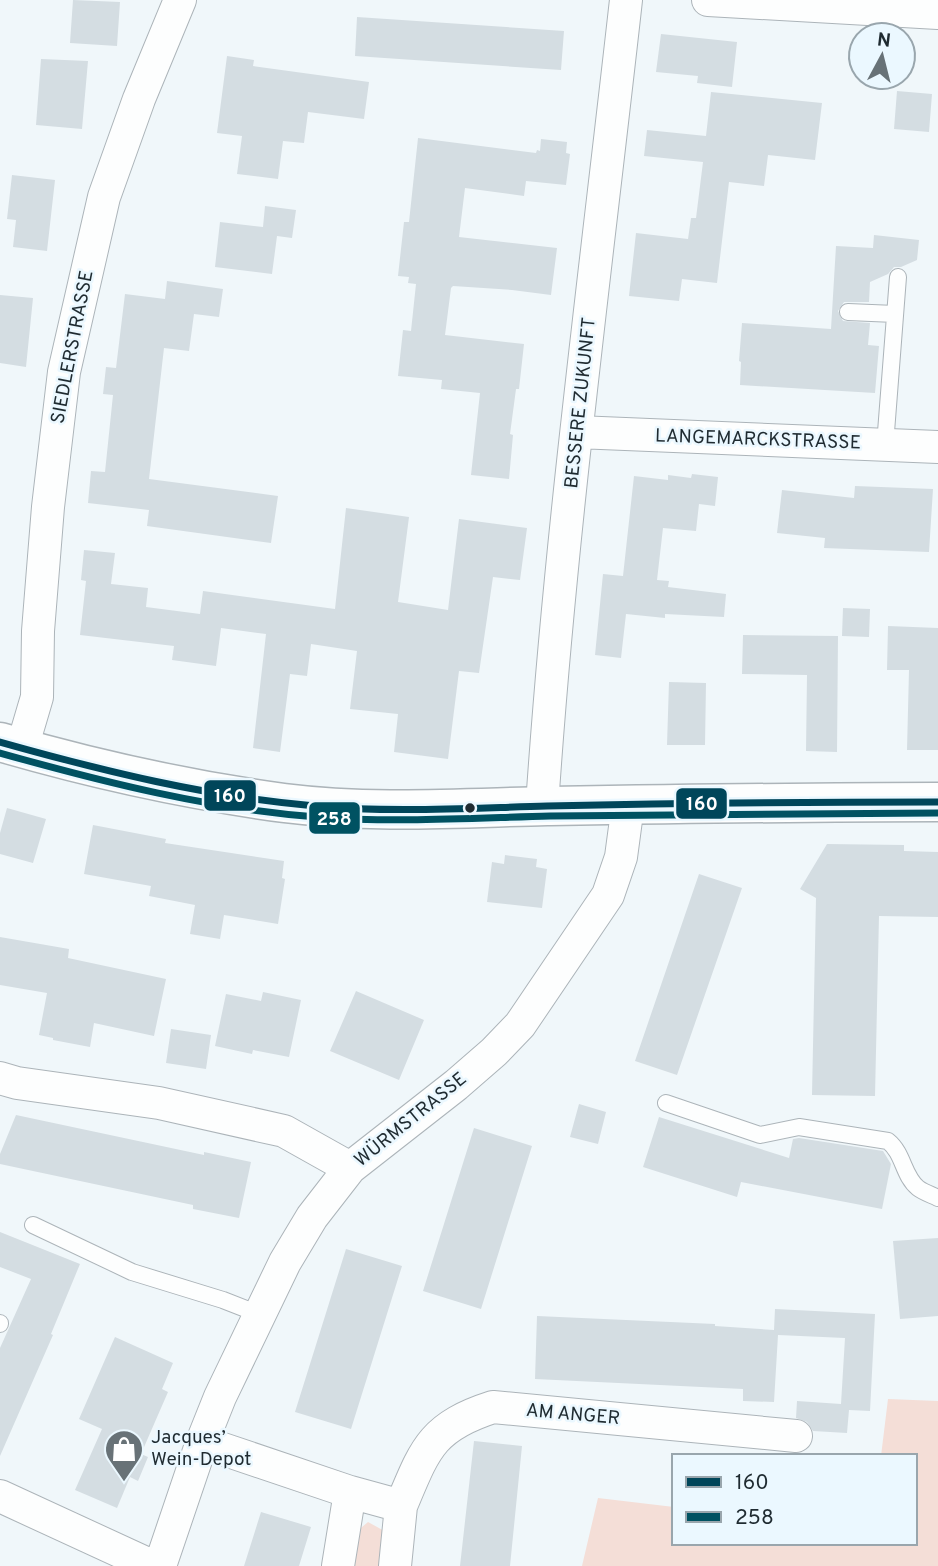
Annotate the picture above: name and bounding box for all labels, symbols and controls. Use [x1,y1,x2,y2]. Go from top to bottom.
north arrow [847,21,917,91]
text: N [876,28,892,54]
street label: SIEDLERSTRASSE [46,268,100,426]
street label: BESSERE ZUKUNFT [560,316,602,490]
street label: LANGEMARCKSTRASSE [655,424,861,456]
line badge: 160 [203,779,257,812]
text: 160 [214,785,246,809]
line badge: 160 [675,787,728,820]
text: 160 [686,793,718,817]
line badge: 258 [308,801,361,835]
unlabelled marker [463,801,477,815]
text: 258 [316,808,352,832]
street label: WÜRMSTRASSE [349,1067,472,1173]
street label: AM ANGER [525,1399,621,1431]
place label: Jacques’ Wein-Depot [151,1426,252,1472]
shop icon: Jacques’ Wein-Depot [103,1428,145,1483]
legend [672,1454,917,1545]
text: 160 [735,1470,769,1497]
text: 258 [735,1505,774,1532]

